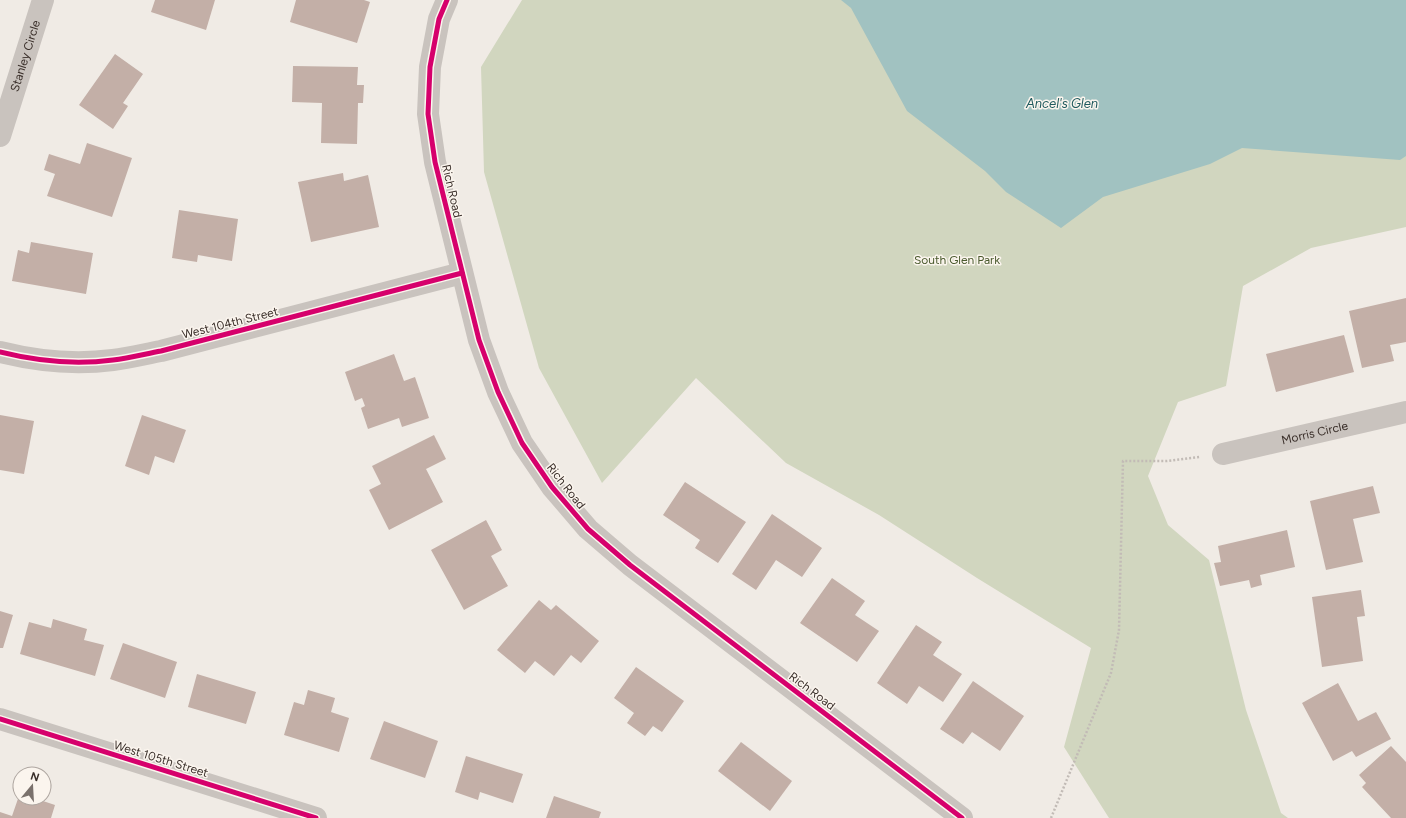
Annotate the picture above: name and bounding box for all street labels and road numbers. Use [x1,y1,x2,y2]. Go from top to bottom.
street label: Stanley Circle [7,18,43,93]
street label: Rich Road [439,163,465,219]
street label: West 104th Street [180,304,280,342]
street label: Morris Circle [1280,418,1350,447]
street label: Rich Road [544,460,588,512]
street label: Rich Road [786,669,838,713]
street label: West 105th Street [112,738,210,780]

